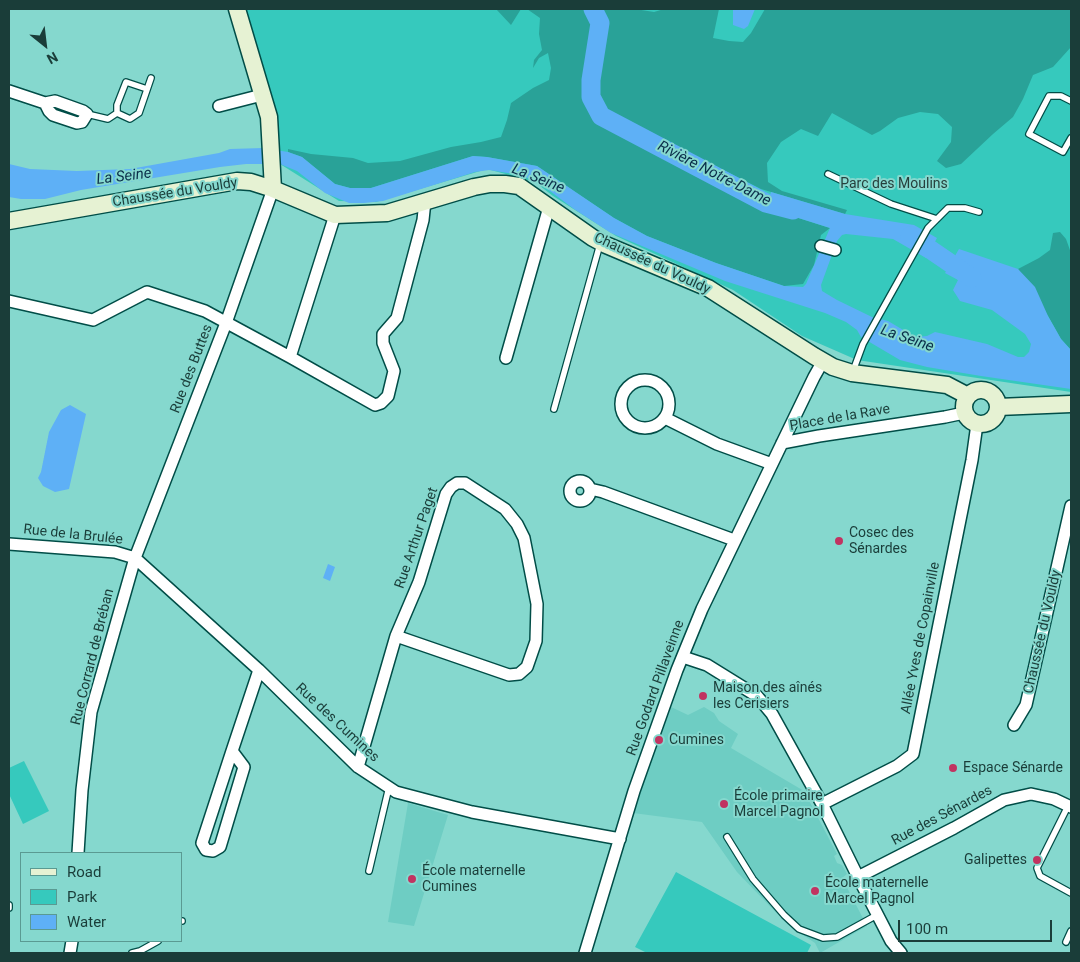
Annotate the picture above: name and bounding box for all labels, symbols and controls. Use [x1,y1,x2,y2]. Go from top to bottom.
north arrow [20,20,70,70]
text: N [44,49,60,68]
water label: Rivière Notre-Dame [654,138,774,210]
water label: La Seine [509,160,567,198]
water label: La Seine [96,165,152,189]
street label: Chaussée du Vouldy [111,175,239,211]
park label: Parc des Moulins [840,176,948,192]
street label: Chaussée du Vouldy [591,230,713,298]
street label: Rue des Buttes [167,322,217,416]
water label: La Seine [878,322,936,356]
street label: Place de la Rave [789,401,891,435]
street label: Rue Arthur Paget [392,485,442,591]
street label: Rue de la Brulée [22,521,124,549]
place label: Cosec des Sénardes [849,525,914,558]
marker: Cosec des Sénardes [833,535,845,547]
street label: Allée Yves de Copainville [898,561,944,715]
street label: Chaussée du Vouldy [1021,569,1065,695]
street label: Rue Corrard de Bréban [68,587,118,727]
street label: Rue Godard Pillaveinne [624,618,688,758]
street label: Rue des Cumines [292,680,382,766]
place label: Maison des aînés les Cerisiers [713,680,822,712]
marker: Maison des aînés les Cerisiers [697,690,709,702]
place label: Cumines [669,732,724,748]
marker: Cumines [653,734,665,746]
place label: Espace Sénarde [963,760,1063,776]
marker: Espace Sénarde [947,762,959,774]
street label: Rue des Sénardes [889,782,995,850]
place label: École primaire Marcel Pagnol [734,788,823,820]
marker: École primaire Marcel Pagnol [718,798,730,810]
legend [20,852,182,942]
place label: Galipettes [964,852,1027,868]
marker: Galipettes [1031,854,1043,866]
text: Road [67,863,101,881]
place label: École maternelle Cumines [422,863,525,896]
marker: École maternelle Cumines [406,873,418,885]
place label: École maternelle Marcel Pagnol [825,875,928,908]
marker: École maternelle Marcel Pagnol [809,885,821,897]
text: Park [67,888,97,906]
scale bar [900,910,1054,942]
text: Water [67,913,106,931]
text: 100 m [906,920,948,938]

